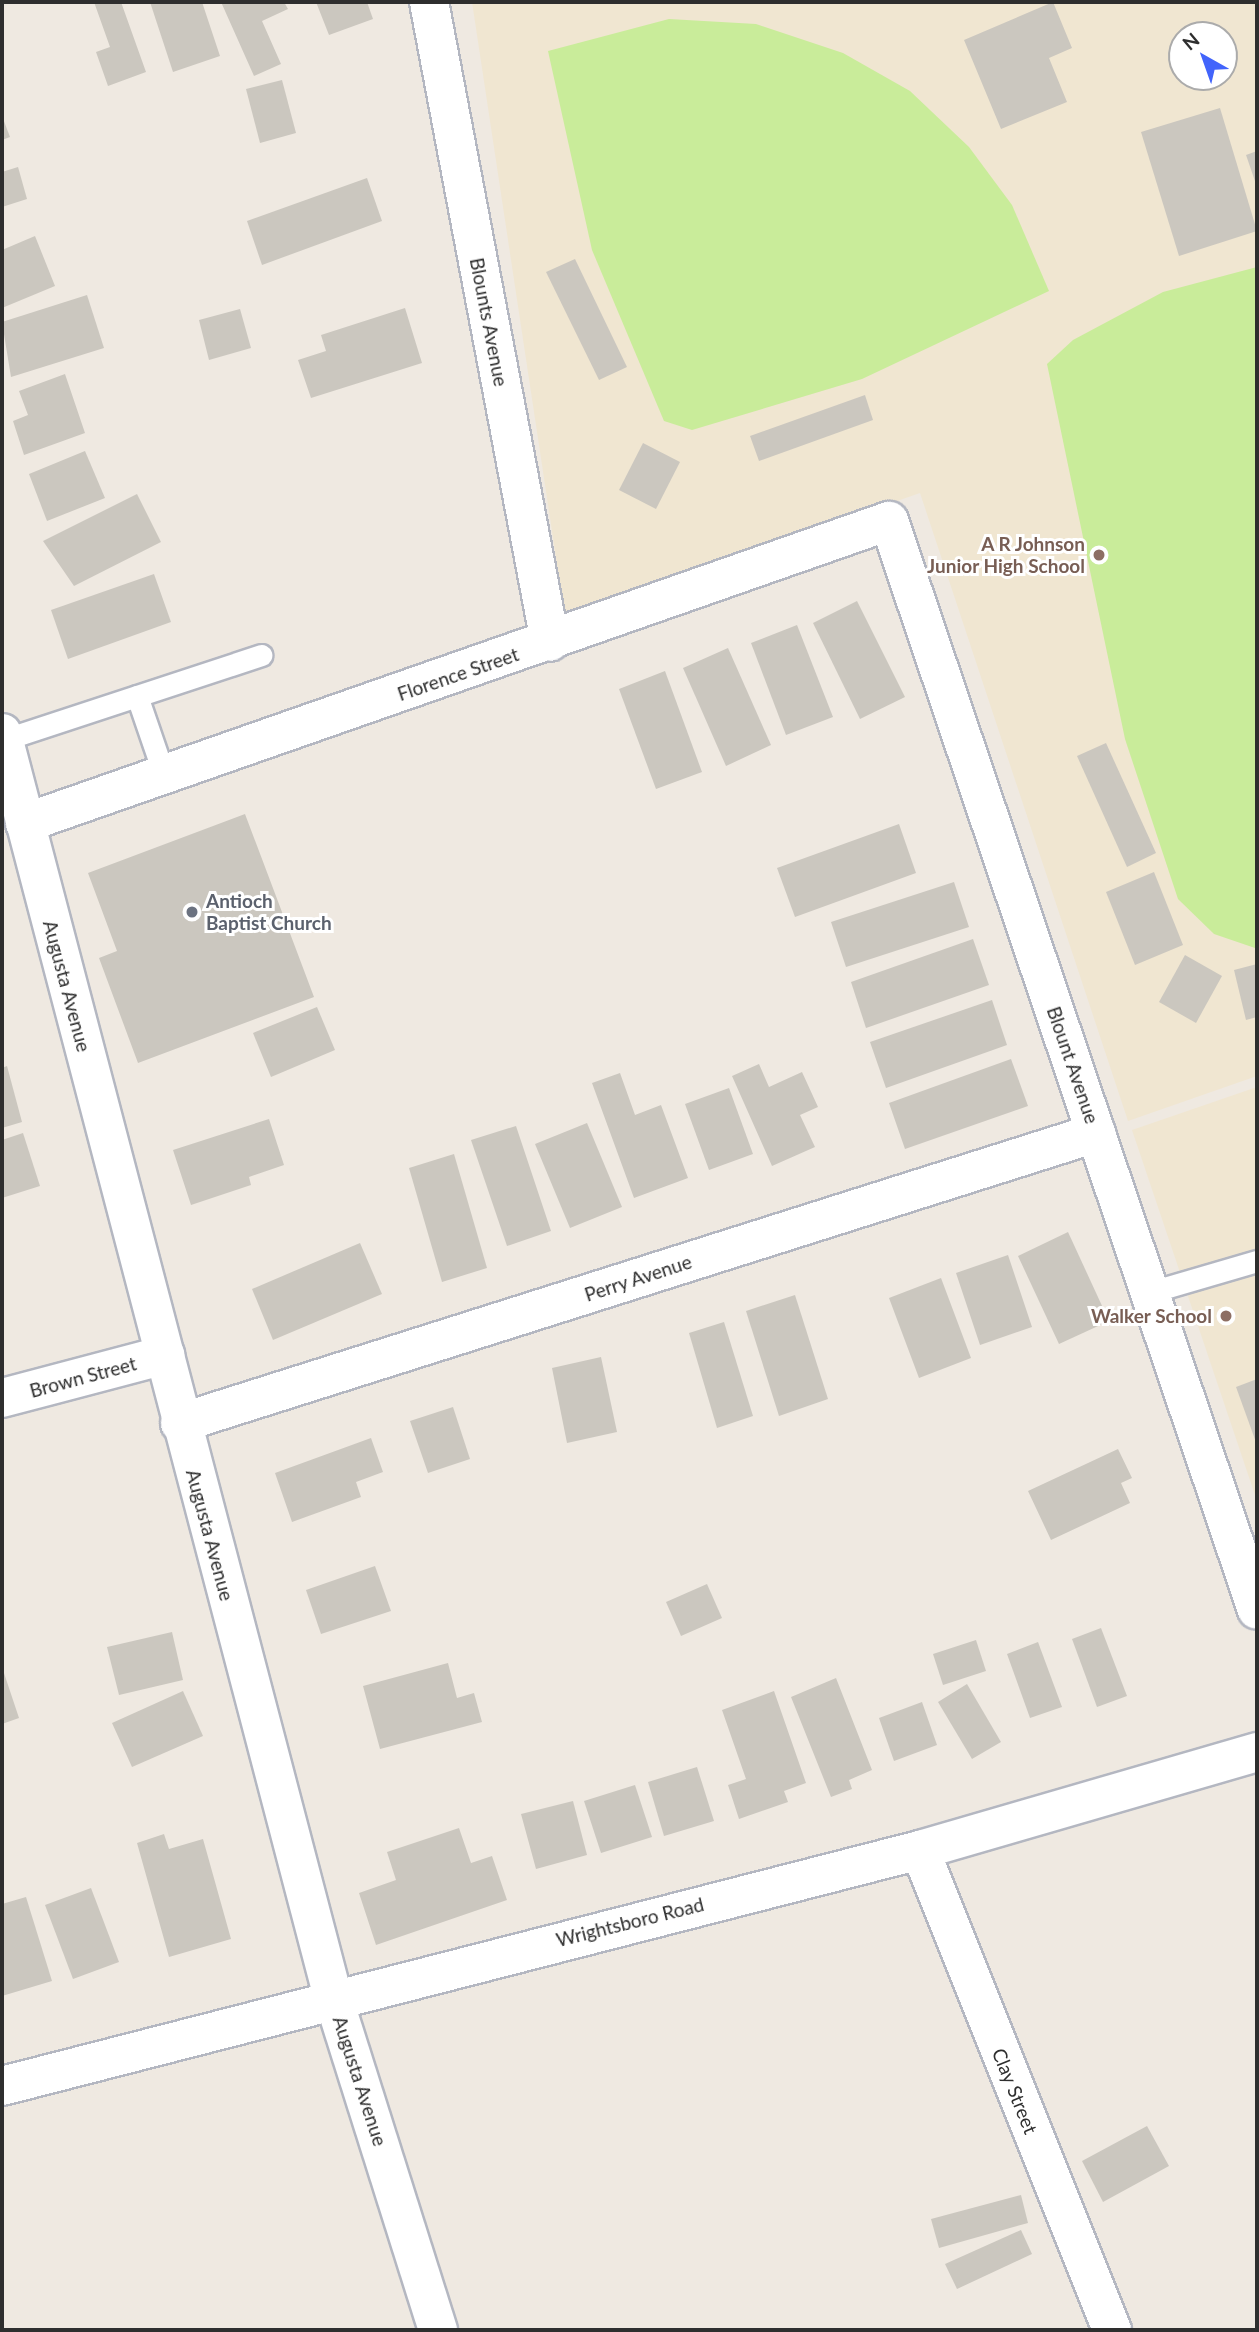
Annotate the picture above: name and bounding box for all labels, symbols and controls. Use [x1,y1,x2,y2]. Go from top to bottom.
north arrow [1168,21,1238,91]
text: N [1177,28,1203,55]
street label: Blounts Avenue [465,255,513,389]
place label: A R Johnson Junior High School [927,533,1085,577]
marker: A R Johnson Junior High School [1091,547,1107,563]
street label: Florence Street [394,643,522,705]
place label: Antioch Baptist Church [206,890,332,934]
marker: Antioch Baptist Church [184,904,200,920]
street label: Augusta Avenue [38,917,96,1055]
street label: Blount Avenue [1042,1003,1104,1127]
street label: Perry Avenue [581,1250,695,1306]
place label: Walker School [1091,1305,1212,1327]
marker: Walker School [1218,1308,1234,1324]
street label: Brown Street [27,1352,139,1402]
street label: Augusta Avenue [181,1466,239,1604]
street label: Wrightsboro Road [554,1893,706,1951]
street label: Augusta Avenue [328,2013,392,2149]
street label: Clay Street [987,2045,1043,2137]

